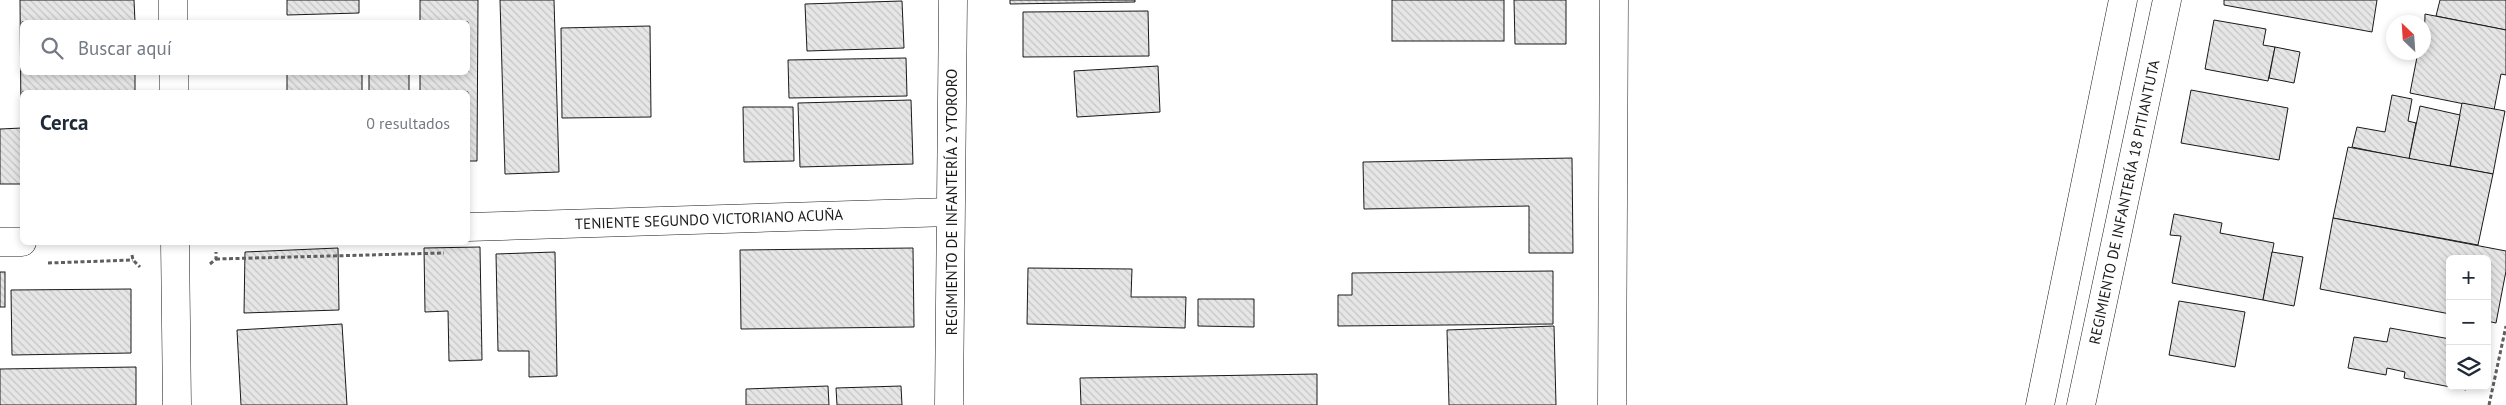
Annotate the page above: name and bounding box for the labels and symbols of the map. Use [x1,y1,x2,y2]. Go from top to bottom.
north arrow [2386,15,2431,60]
street label: REGIMIENTO DE INFANTERÍA 18 PITIANTUTA [2085,58,2164,346]
street label: REGIMIENTO DE INFANTERÍA 2 YTORORO [942,69,961,335]
street label: TENIENTE SEGUNDO VICTORIANO ACUÑA [575,205,844,233]

